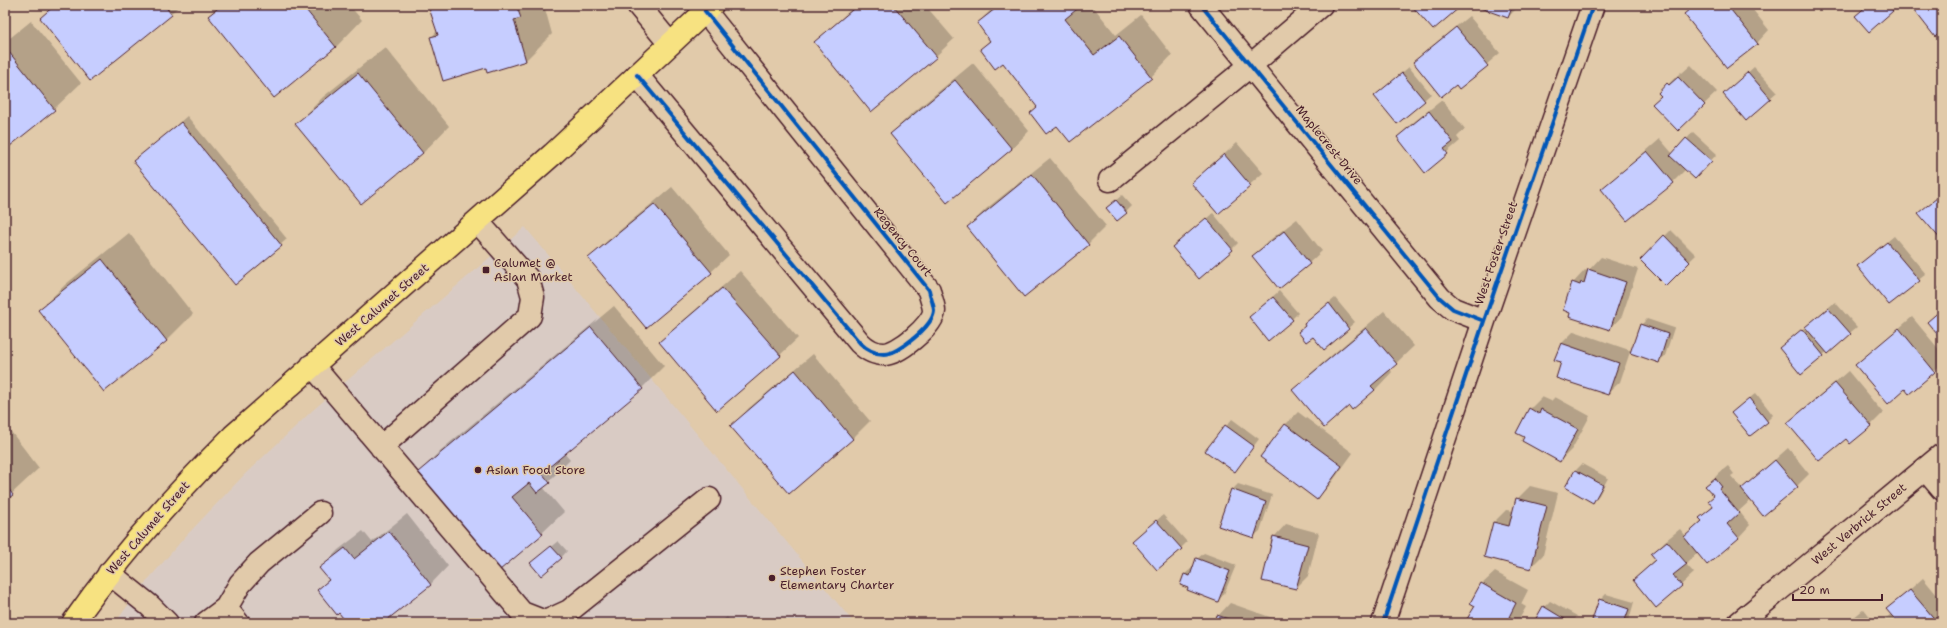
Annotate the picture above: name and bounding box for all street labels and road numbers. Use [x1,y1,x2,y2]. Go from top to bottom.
street label: Maplecrest Drive [1292,102,1366,188]
street label: West Foster Street [1471,199,1521,307]
street label: Regency Court [870,204,936,280]
street label: West Calumet Street [332,260,432,350]
street label: West Calumet Street [103,478,193,578]
street label: West Verbrick Street [1808,480,1910,568]

